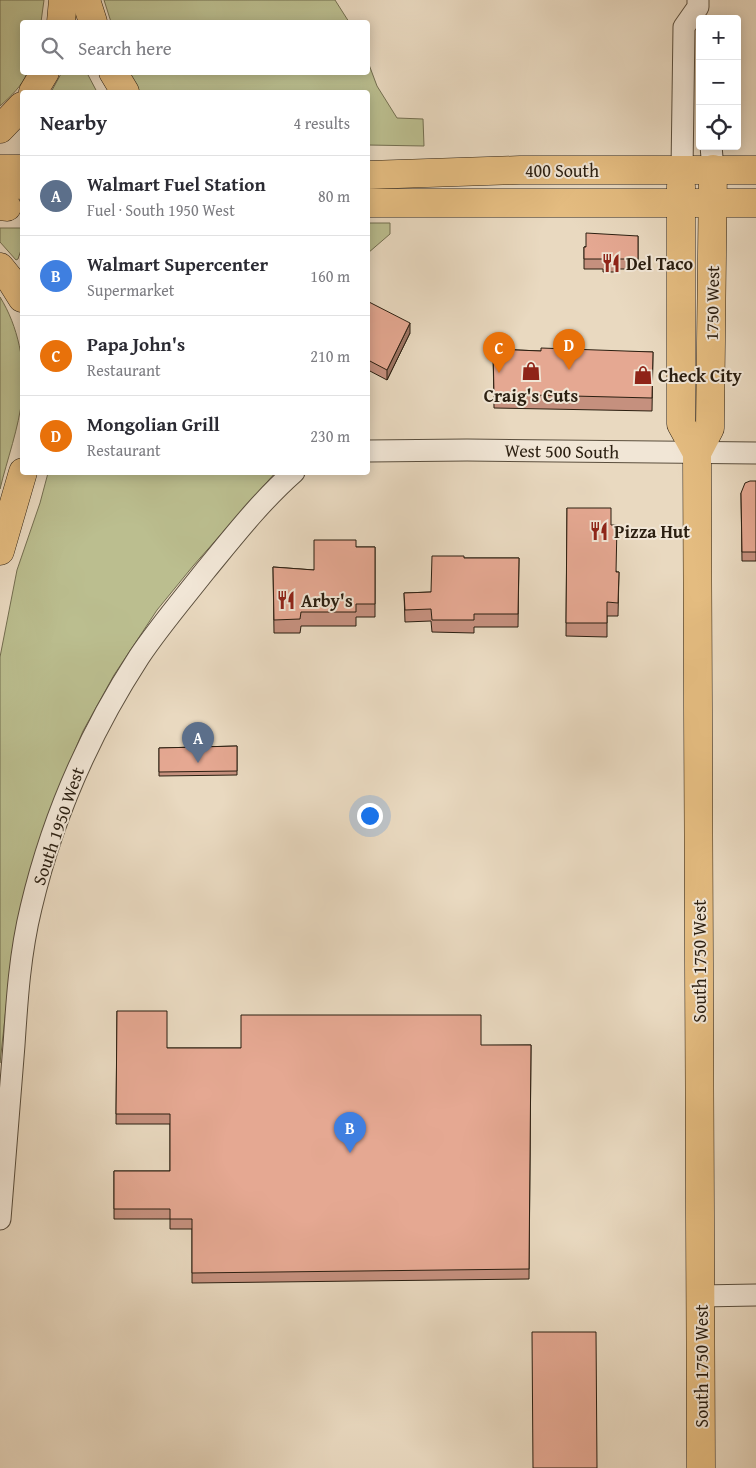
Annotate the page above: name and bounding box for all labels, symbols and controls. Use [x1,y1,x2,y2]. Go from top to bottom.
map controls [696,15,741,150]
button: + [696,15,741,60]
search box [20,20,370,75]
icon: search [38,34,66,62]
text: Search here [78,34,172,62]
button: − [696,60,741,105]
button: locate [696,105,741,150]
text: Nearby [40,107,107,138]
text: 4 results [293,111,350,135]
street label: 400 South [525,157,599,184]
text: Walmart Fuel Station [87,170,266,198]
text: A [51,184,61,208]
text: 80 m [318,184,350,208]
text: Fuel · South 1950 West [87,198,235,222]
text: Walmart Supercenter [87,250,268,278]
place label: Del Taco [626,250,694,277]
restaurant icon: Del Taco [600,252,622,274]
text: B [51,264,61,288]
text: 160 m [310,264,350,288]
street label: 1750 West [698,265,726,341]
text: Supermarket [87,278,174,302]
pin: D [553,329,585,370]
text: Papa John's [87,330,185,358]
pin: C [483,332,515,373]
text: C [51,344,61,368]
text: 210 m [310,344,350,368]
text: Restaurant [87,358,161,382]
shop icon: Craig's Cuts [520,360,542,382]
place label: Check City [658,362,742,389]
shop icon: Check City [632,364,654,386]
place label: Craig's Cuts [484,382,578,409]
text: Mongolian Grill [87,410,220,438]
text: D [51,424,61,448]
text: 230 m [310,424,350,448]
street label: West 500 South [504,437,620,465]
text: Restaurant [87,438,161,462]
place label: Pizza Hut [614,518,690,545]
restaurant icon: Pizza Hut [588,520,610,542]
place label: Arby's [301,587,353,614]
restaurant icon: Arby's [275,589,297,611]
pin: A [182,722,214,763]
street label: South 1950 West [25,763,91,889]
your location [357,803,383,829]
street label: South 1750 West [686,899,713,1023]
pin: B [334,1112,366,1153]
street label: South 1750 West [688,1304,715,1428]

